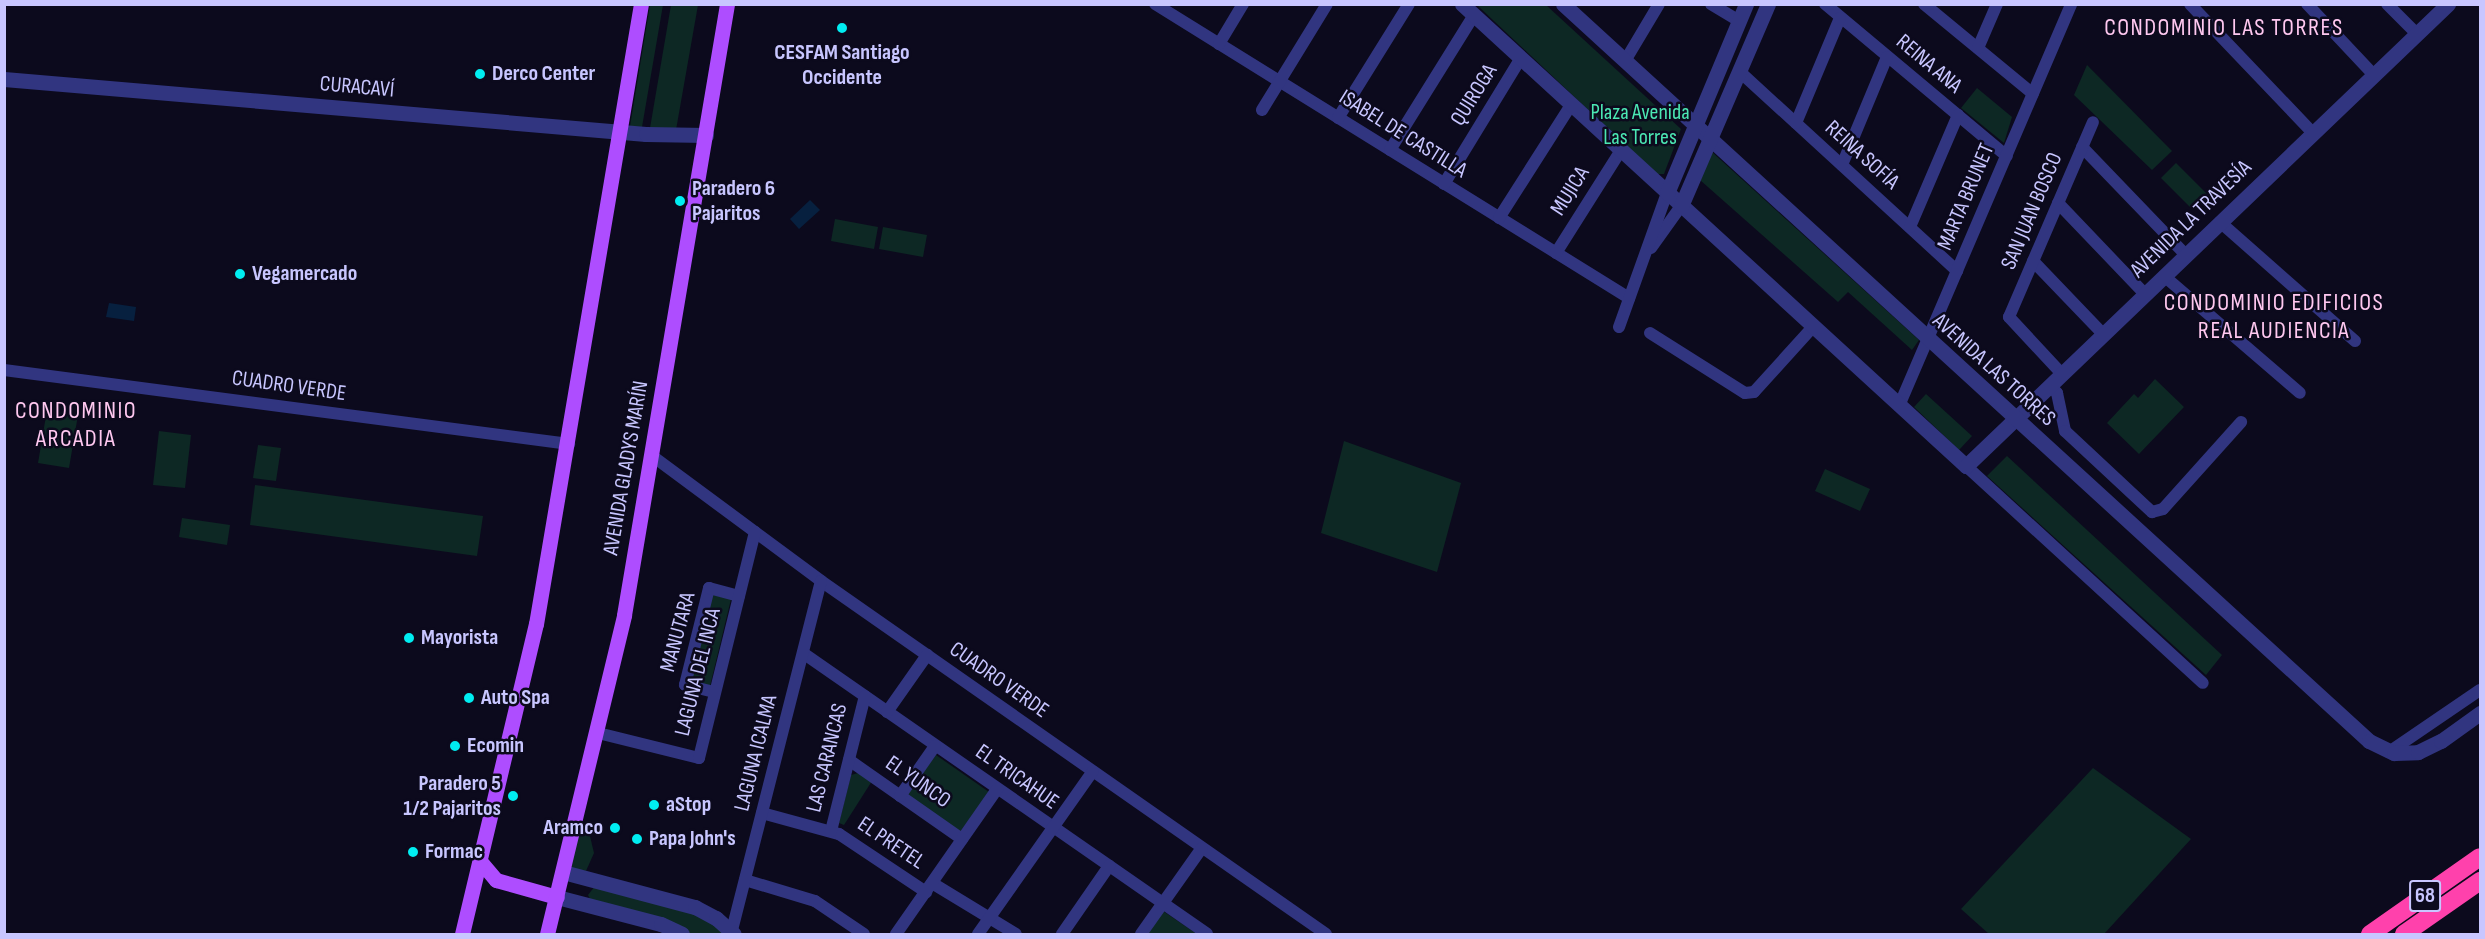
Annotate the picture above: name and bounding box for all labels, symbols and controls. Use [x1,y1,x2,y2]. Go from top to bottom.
district label: CONDOMINIO LAS TORRES [2104,14,2344,42]
marker: CESFAM Santiago Occidente [833,19,851,37]
street label: REINA ANA [1891,29,1967,99]
place label: CESFAM Santiago Occidente [774,39,910,90]
street label: QUIROGA [1445,59,1503,131]
place label: Derco Center [492,61,595,87]
marker: Derco Center [473,67,487,81]
street label: CURACAVÍ [319,71,395,103]
street label: ISABEL DE CASTILLA [1334,84,1472,184]
park label: Plaza Avenida Las Torres [1590,99,1690,150]
street label: REINA SOFÍA [1820,115,1904,195]
street label: MARTA BRUNET [1932,140,2000,254]
street label: SAN JUAN BOSCO [1996,149,2068,273]
street label: AVENIDA LA TRAVESÍA [2125,155,2257,283]
street label: MUJICA [1545,162,1595,220]
place label: Paradero 6 Pajaritos [692,175,775,226]
marker: Paradero 6 Pajaritos [673,194,687,208]
place label: Vegamercado [252,261,357,287]
marker: Vegamercado [233,267,247,281]
district label: CONDOMINIO EDIFICIOS REAL AUDIENCIA [2164,289,2384,345]
street label: AVENIDA LAS TORRES [1927,308,2061,432]
street label: CUADRO VERDE [230,365,348,407]
street label: AVENIDA GLADYS MARÍN [598,379,654,557]
district label: CONDOMINIO ARCADIA [15,397,137,453]
street label: MANUTARA [655,589,701,675]
street label: LAGUNA DEL INCA [669,605,727,739]
place label: Mayorista [421,625,498,651]
marker: Mayorista [402,631,416,645]
street label: CUADRO VERDE [944,636,1054,724]
place label: Auto Spa [481,685,550,711]
marker: Auto Spa [462,691,476,705]
street label: LAGUNA ICALMA [729,692,783,814]
street label: LAS CARANCAS [801,701,853,815]
place label: Ecomin [467,733,524,759]
marker: Ecomin [448,739,462,753]
street label: EL TRICAHUE [970,739,1064,815]
street label: EL YUNCO [880,750,956,814]
place label: Paradero 5 1/2 Pajaritos [403,770,501,822]
marker: Paradero 5 1/2 Pajaritos [506,789,520,803]
place label: aStop [666,792,711,818]
marker: aStop [647,798,661,812]
street label: EL PRETEL [852,811,930,875]
place label: Aramco [543,815,603,841]
marker: Aramco [608,821,622,835]
place label: Papa John's [649,826,736,852]
marker: Papa John's [630,832,644,846]
place label: Formac [425,839,483,865]
marker: Formac [406,845,420,859]
road number: 68 [2408,878,2442,914]

